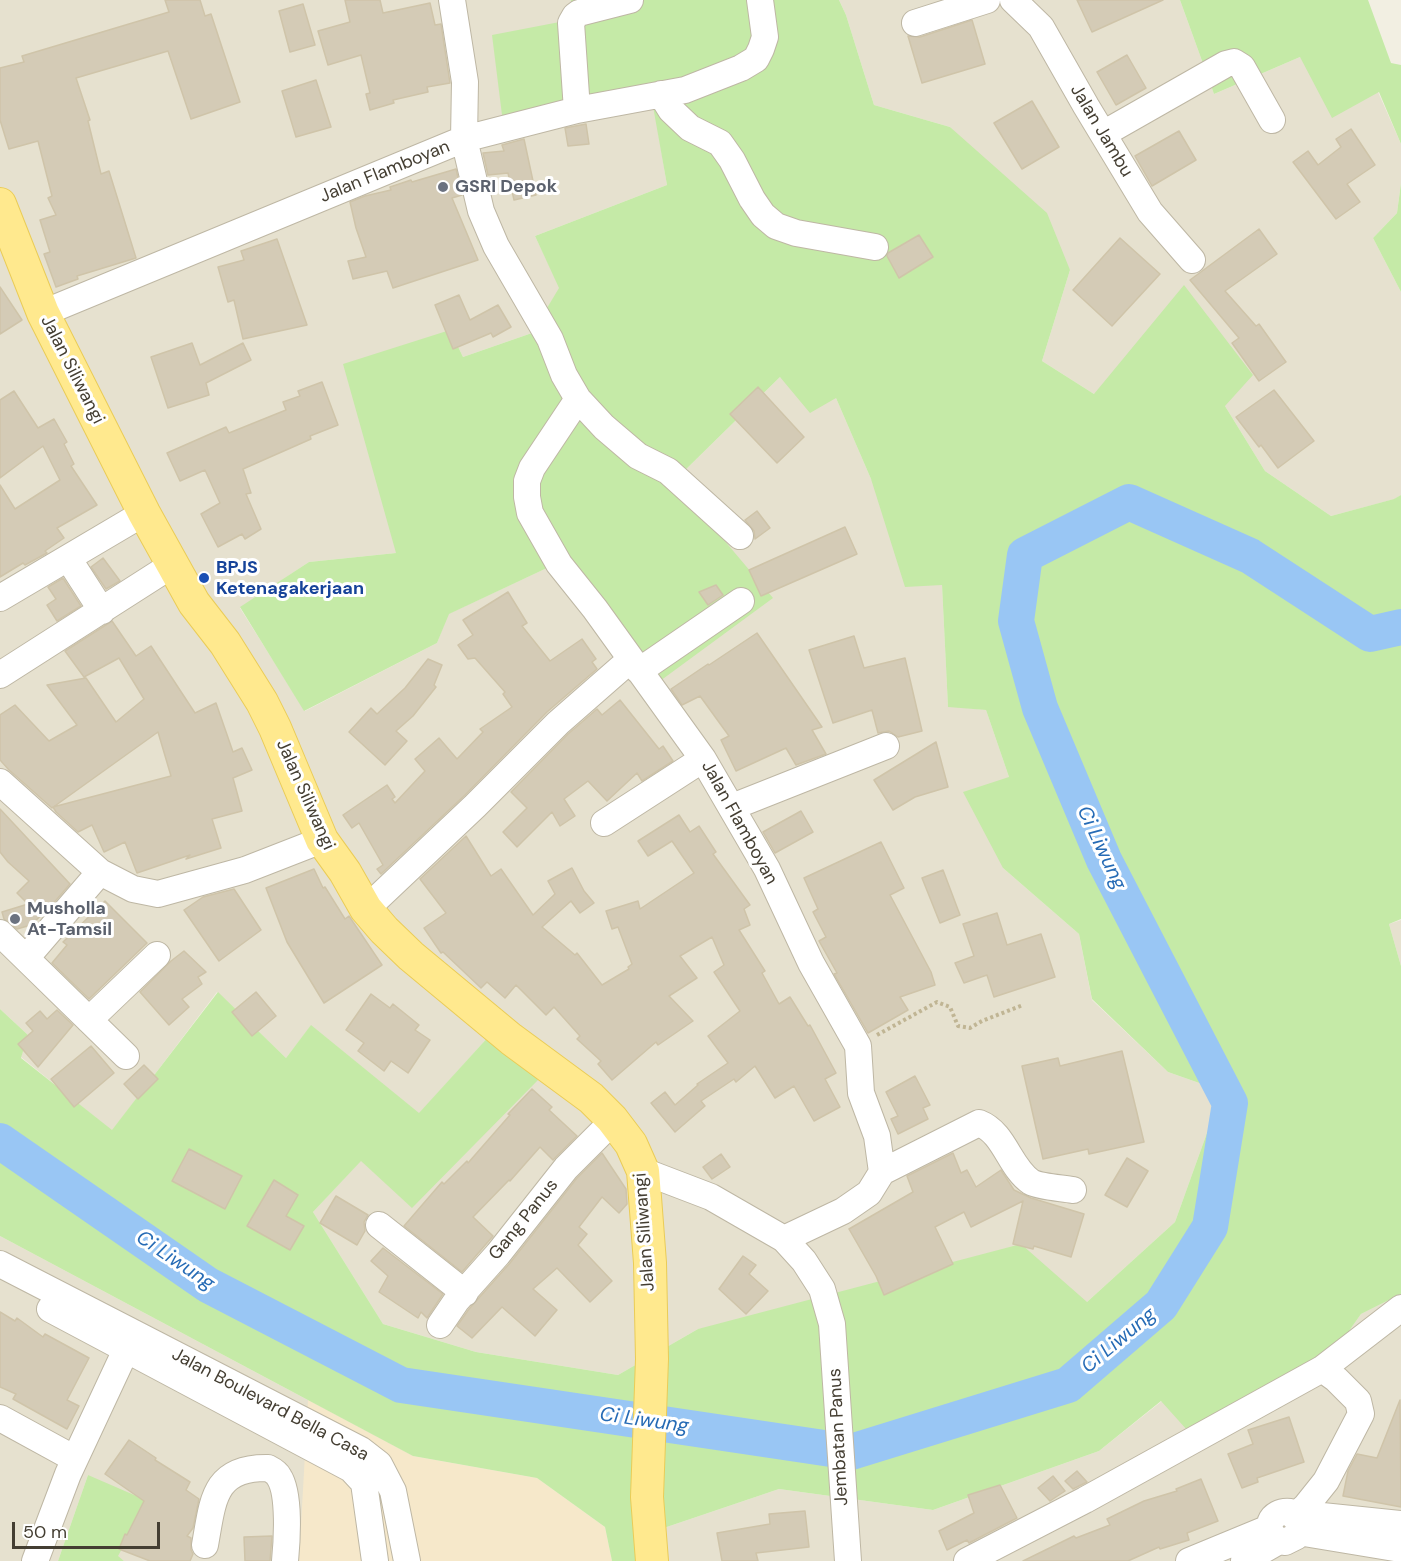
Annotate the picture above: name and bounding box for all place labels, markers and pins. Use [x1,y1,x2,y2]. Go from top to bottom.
place label: GSRI Depok [455,176,557,198]
marker: GSRI Depok [436,180,450,194]
place label: BPJS Ketenagakerjaan [216,557,364,600]
marker: BPJS Ketenagakerjaan [197,571,211,585]
place label: Musholla At-Tamsil [27,898,112,940]
marker: Musholla At-Tamsil [8,912,22,926]

